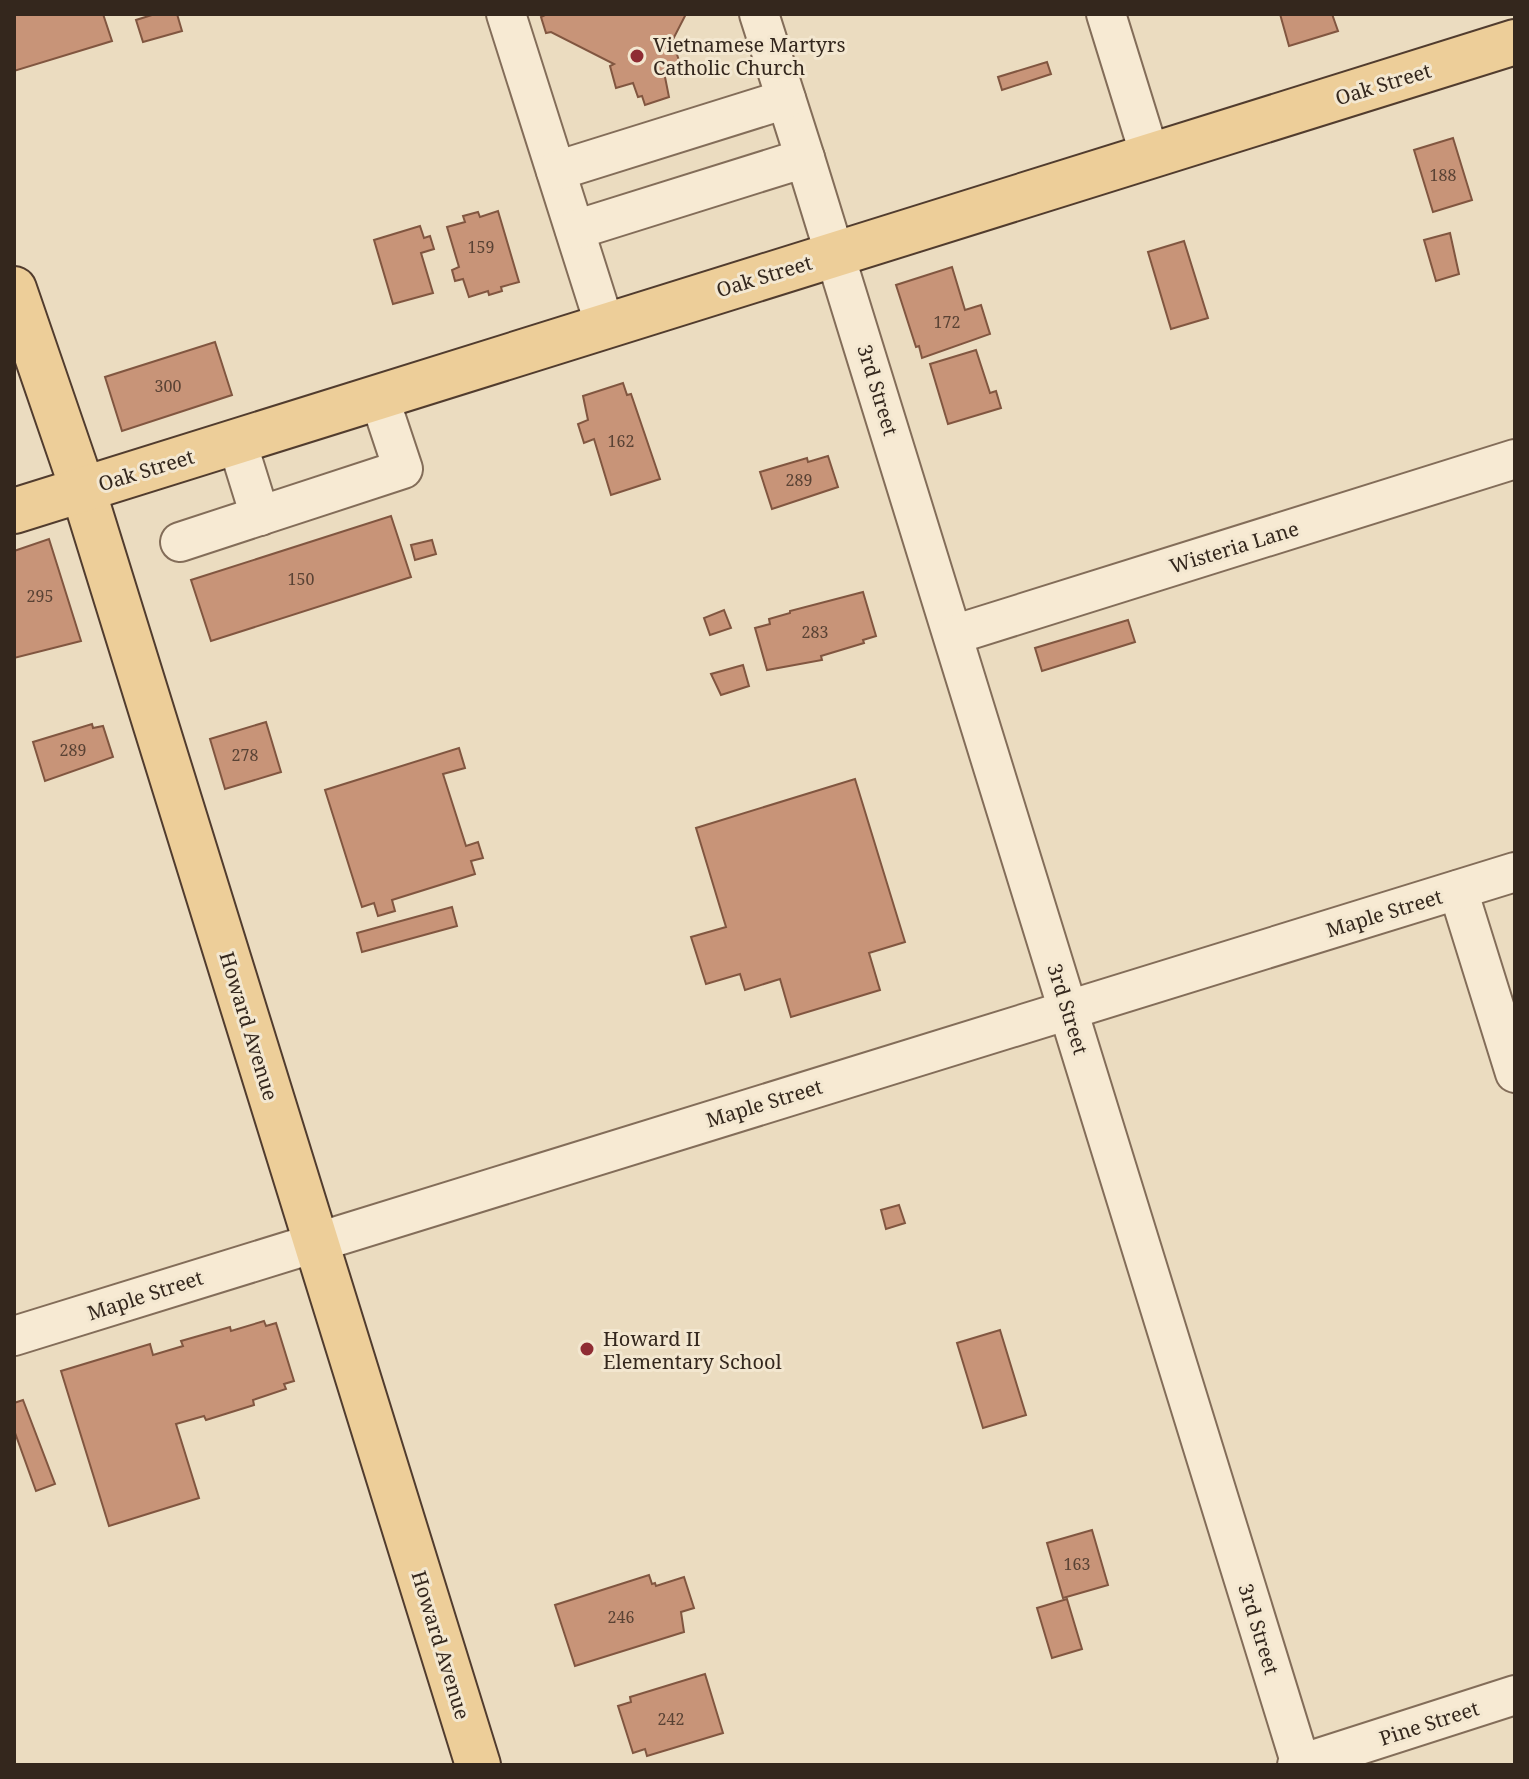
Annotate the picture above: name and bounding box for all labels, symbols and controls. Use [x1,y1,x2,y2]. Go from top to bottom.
place label: Vietnamese Martyrs Catholic Church [653,31,846,81]
marker: Vietnamese Martyrs Catholic Church [628,47,646,65]
street label: Oak Street [1332,57,1434,111]
house number: 188 [1430,164,1456,186]
house number: 159 [468,236,494,258]
street label: Oak Street [713,249,815,303]
house number: 172 [934,311,960,333]
street label: 3rd Street [851,341,905,439]
house number: 300 [155,375,181,397]
house number: 162 [608,430,634,452]
street label: Oak Street [95,443,197,497]
house number: 289 [786,469,812,491]
street label: Wisteria Lane [1166,515,1302,579]
house number: 150 [288,568,314,590]
house number: 295 [27,585,53,607]
house number: 283 [802,621,828,643]
house number: 289 [60,739,86,761]
house number: 278 [232,744,258,766]
street label: Maple Street [1323,883,1445,943]
street label: Howard Avenue [214,948,284,1104]
street label: 3rd Street [1041,960,1095,1058]
street label: Maple Street [703,1073,825,1133]
street label: Maple Street [84,1264,206,1326]
place label: Howard II Elementary School [603,1325,782,1375]
marker: Howard II Elementary School [578,1340,596,1358]
house number: 163 [1064,1553,1090,1575]
street label: Howard Avenue [406,1567,476,1723]
street label: 3rd Street [1232,1580,1286,1678]
house number: 246 [608,1606,634,1628]
street label: Pine Street [1376,1694,1482,1752]
house number: 242 [658,1708,684,1730]

